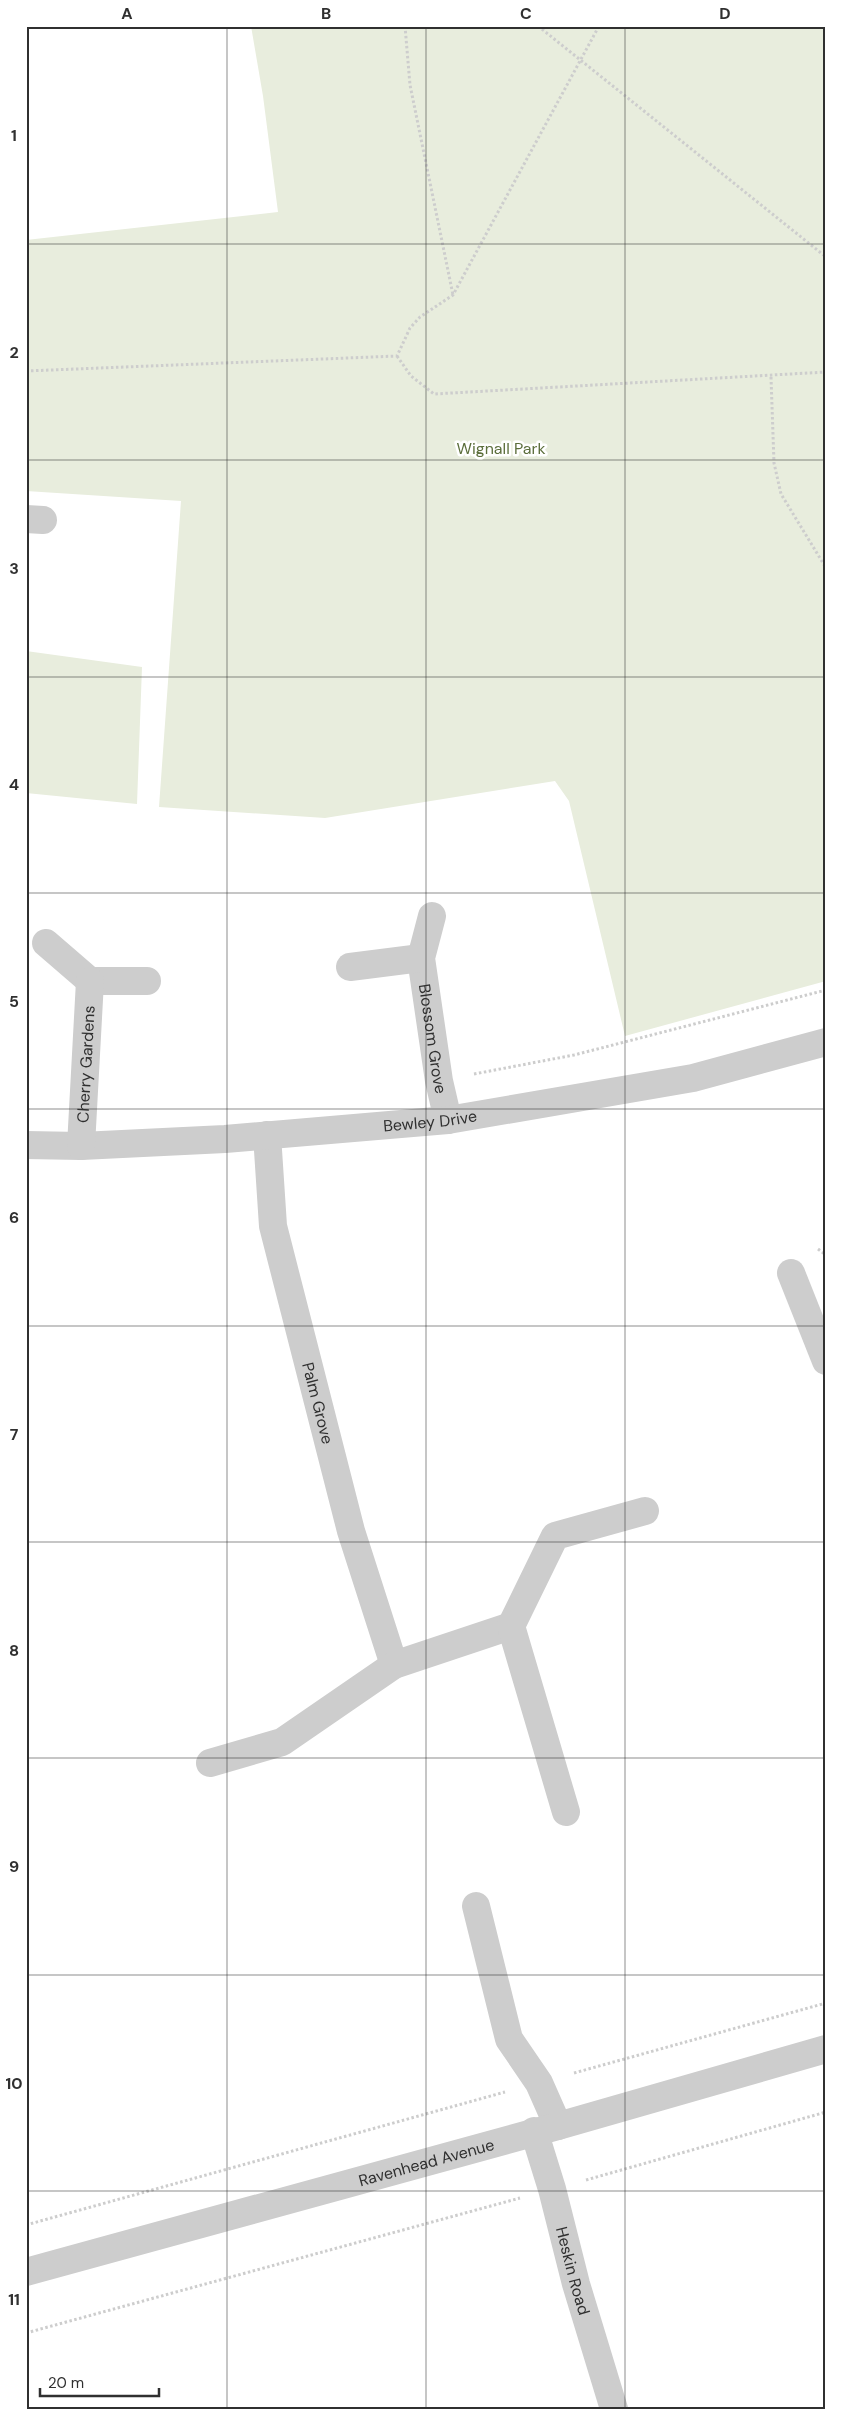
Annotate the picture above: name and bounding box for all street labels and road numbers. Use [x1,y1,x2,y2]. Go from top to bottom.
street label: Blossom Grove [414,982,452,1096]
street label: Cherry Gardens [72,1005,99,1123]
street label: Bewley Drive [382,1105,478,1136]
street label: Palm Grove [298,1360,339,1446]
street label: Ravenhead Avenue [356,2134,496,2191]
street label: Heskin Road [551,2224,595,2317]

